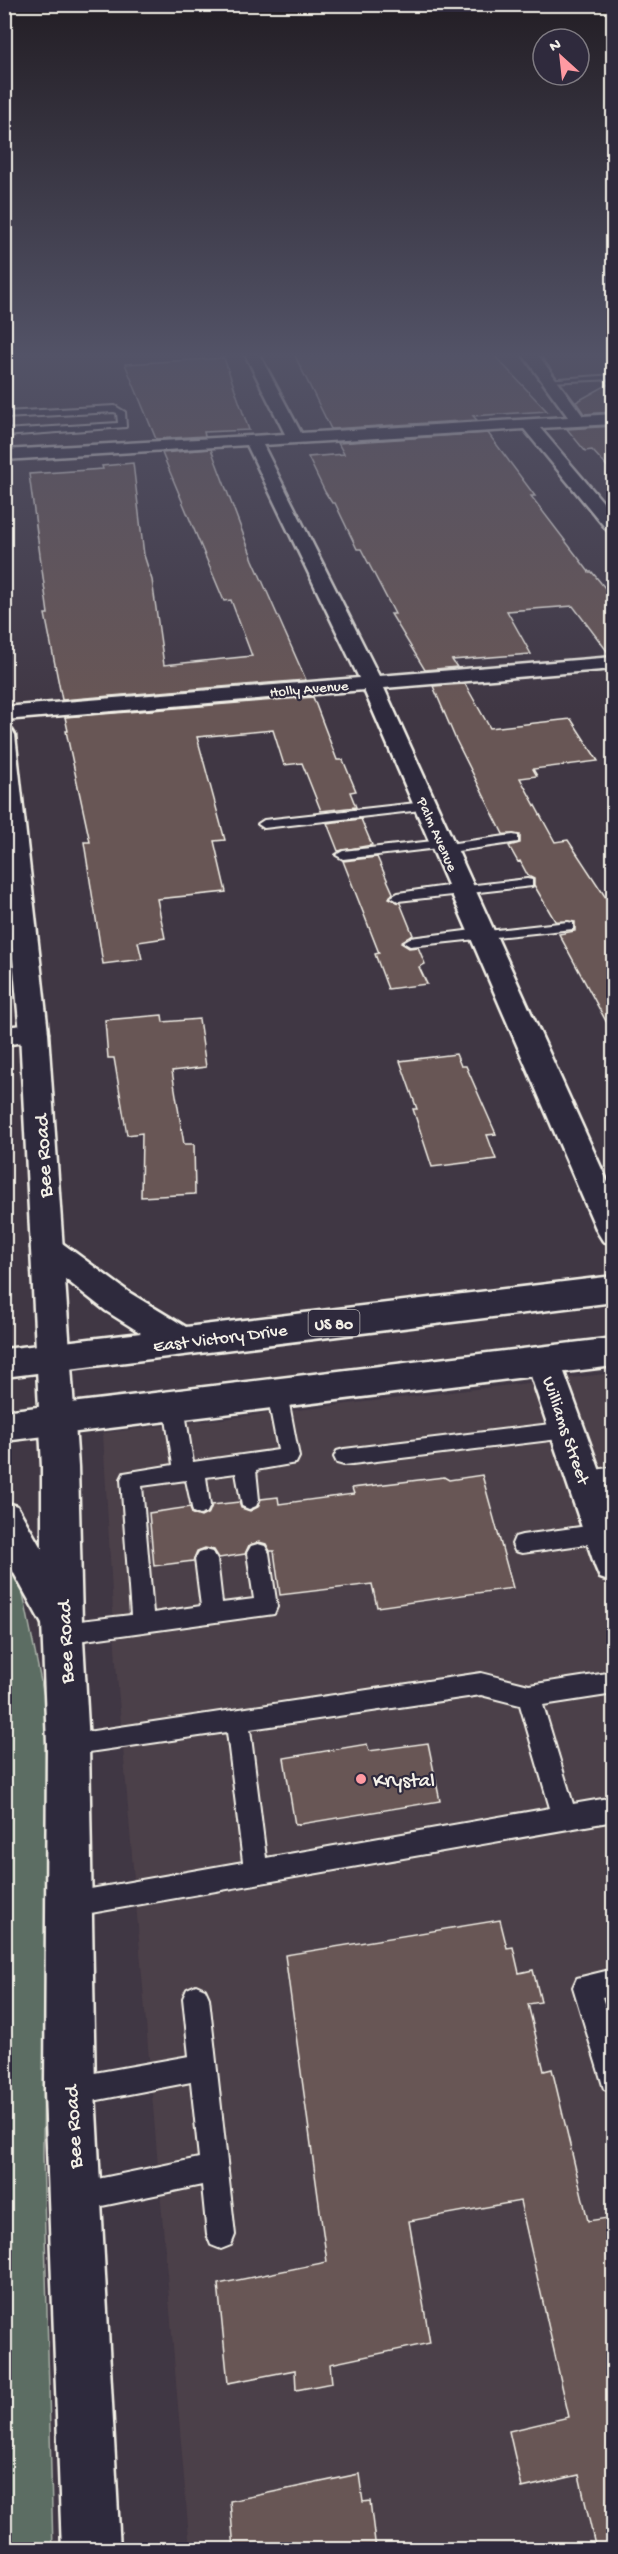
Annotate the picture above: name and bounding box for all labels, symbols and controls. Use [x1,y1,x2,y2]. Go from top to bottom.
north arrow [531,27,591,87]
text: N [547,36,565,58]
street label: Holly Avenue [269,678,350,702]
street label: Palm Avenue [411,794,461,875]
street label: Bee Road [31,1112,60,1199]
road number: US 80 [308,1310,360,1336]
street label: East Victory Drive [152,1321,289,1358]
street label: Williams Street [536,1374,593,1489]
street label: Bee Road [53,1598,81,1685]
place label: Krystal [373,1770,435,1795]
marker: Krystal [354,1772,368,1786]
street label: Bee Road [61,2083,90,2170]

